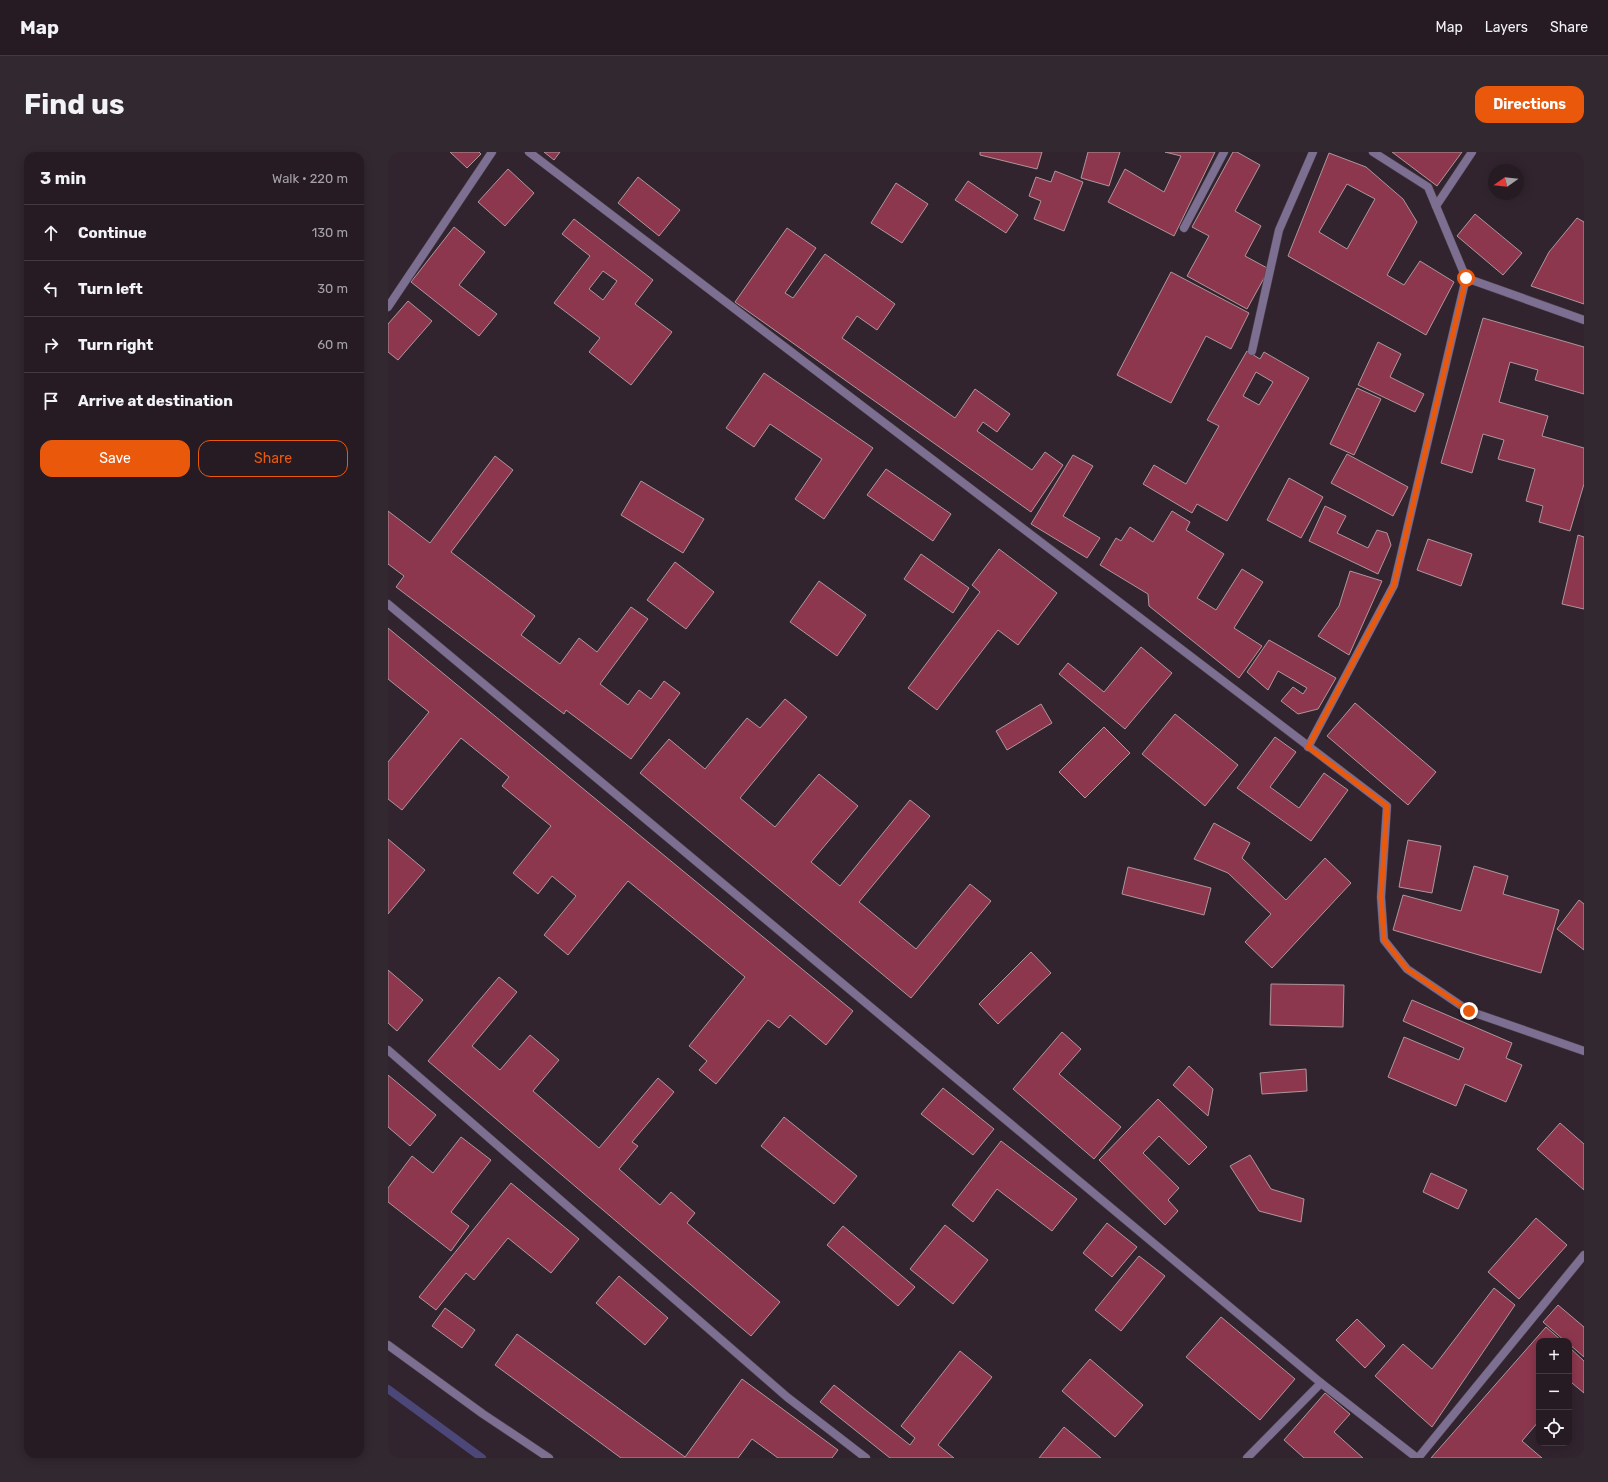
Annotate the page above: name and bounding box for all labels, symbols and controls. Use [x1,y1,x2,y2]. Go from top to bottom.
text: Map [20,16,59,39]
text: Map [1436,19,1463,36]
text: Layers [1485,19,1528,36]
text: Share [1550,19,1588,36]
button: Directions [1475,86,1584,123]
text: Find us [24,88,124,121]
north arrow [1488,164,1524,200]
text: 3 min [40,168,86,188]
text: Walk · 220 m [272,171,348,186]
icon: ahead [40,222,62,244]
text: Continue [78,224,147,242]
text: 130 m [312,225,348,240]
route start [1457,269,1475,287]
icon: left [40,278,62,300]
text: Turn left [78,280,143,298]
text: 30 m [317,281,348,296]
icon: right [40,334,62,356]
text: Turn right [78,336,153,354]
text: 60 m [317,337,348,352]
icon: arrive [40,390,62,412]
text: Arrive at destination [78,392,233,410]
button: Save [40,440,190,477]
button: Share [198,440,348,477]
route end [1460,1002,1478,1020]
map controls [1536,1338,1572,1446]
button: + [1536,1338,1572,1374]
button: − [1536,1374,1572,1410]
button: locate [1536,1410,1572,1446]

